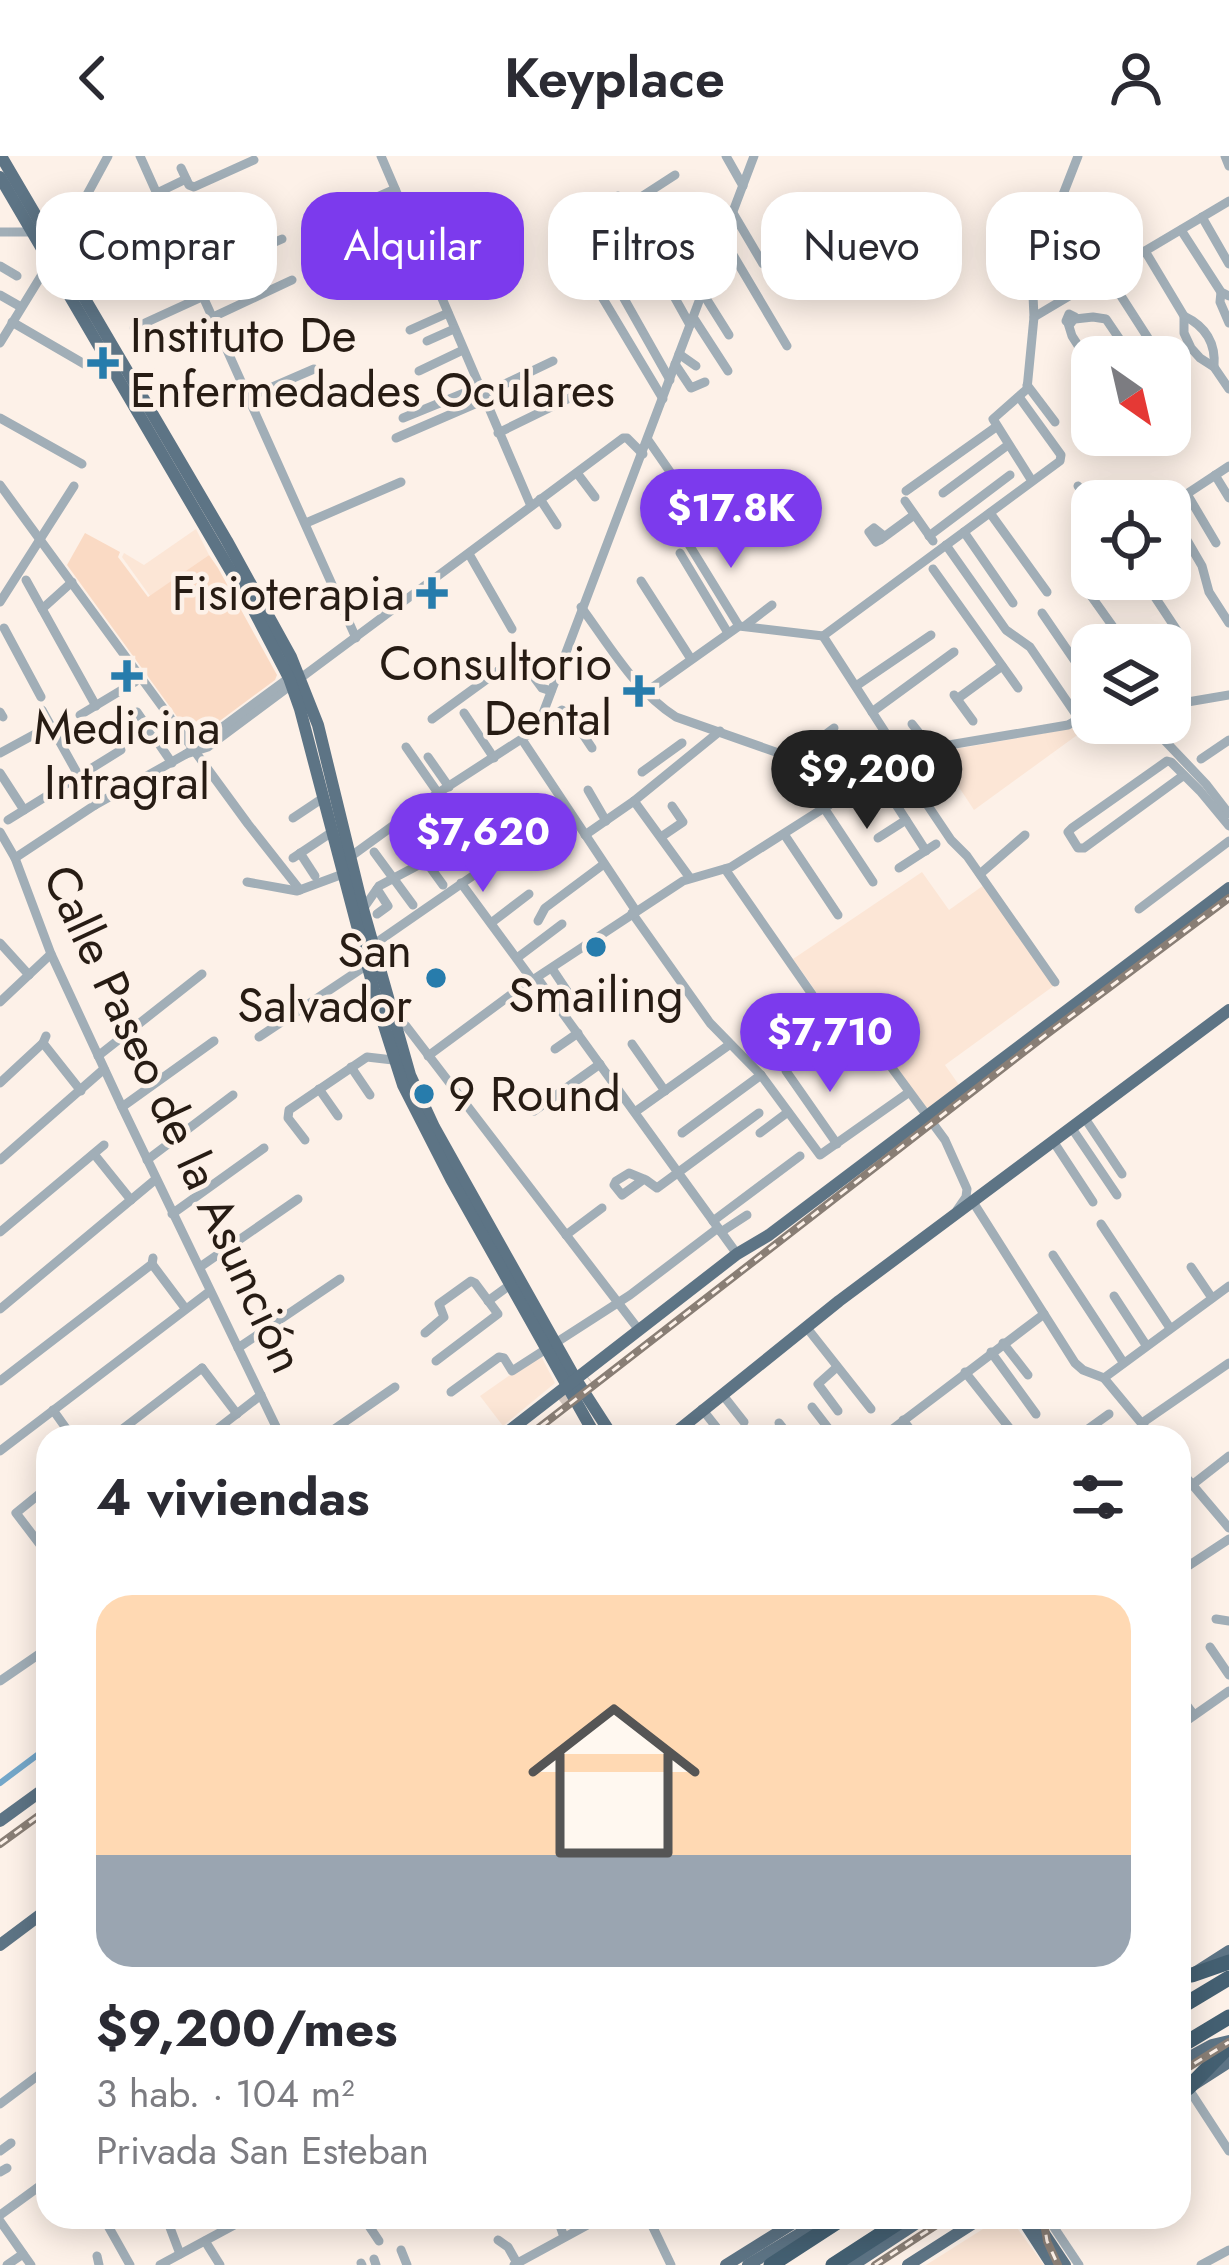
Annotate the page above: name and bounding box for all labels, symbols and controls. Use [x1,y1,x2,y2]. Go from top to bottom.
text: Keyplace [504,39,725,117]
icon: back [60,45,126,111]
icon: person [1103,45,1169,111]
chip: Comprar [36,192,277,300]
chip: Alquilar [301,192,524,300]
chip: Filtros [548,192,737,300]
chip: Nuevo [761,192,962,300]
chip: Piso [986,192,1143,300]
place label: Instituto De Enfermedades Oculares [130,301,615,425]
north arrow [1071,336,1191,456]
map controls [1071,336,1191,744]
marker: Instituto De Enfermedades Oculares [87,347,119,379]
pin: $17.8K [633,469,829,571]
text: $17.8K [667,479,795,536]
button: locate [1071,480,1191,600]
place label: Fisioterapia [172,559,405,628]
marker: Fisioterapia [416,577,448,609]
button: layers [1071,624,1191,744]
place label: Consultorio Dental [379,629,612,753]
marker: Medicina Intragral [111,660,143,692]
marker: Consultorio Dental [623,675,655,707]
place label: Medicina Intragral [33,693,221,817]
pin: $9,200 [769,730,965,832]
text: $9,200 [798,740,936,797]
pin: $7,620 [385,793,581,895]
text: $7,620 [416,803,550,860]
street label: Calle Paseo de la Asunción [26,854,322,1384]
place label: San Salvador [237,916,413,1040]
marker: Smailing [583,934,609,960]
place label: Smailing [508,961,684,1030]
marker: San Salvador [423,965,449,991]
pin: $7,710 [732,993,928,1095]
text: $7,710 [767,1003,893,1060]
place label: 9 Round [448,1060,621,1129]
marker: 9 Round [411,1081,437,1107]
text: 4 viviendas [96,1460,370,1534]
icon: filters [1065,1464,1131,1530]
icon: home [506,1673,722,1889]
text: $9,200/mes [96,1991,398,2065]
text: 3 hab. · 104 m² [96,2065,355,2122]
text: Privada San Esteban [96,2122,429,2179]

